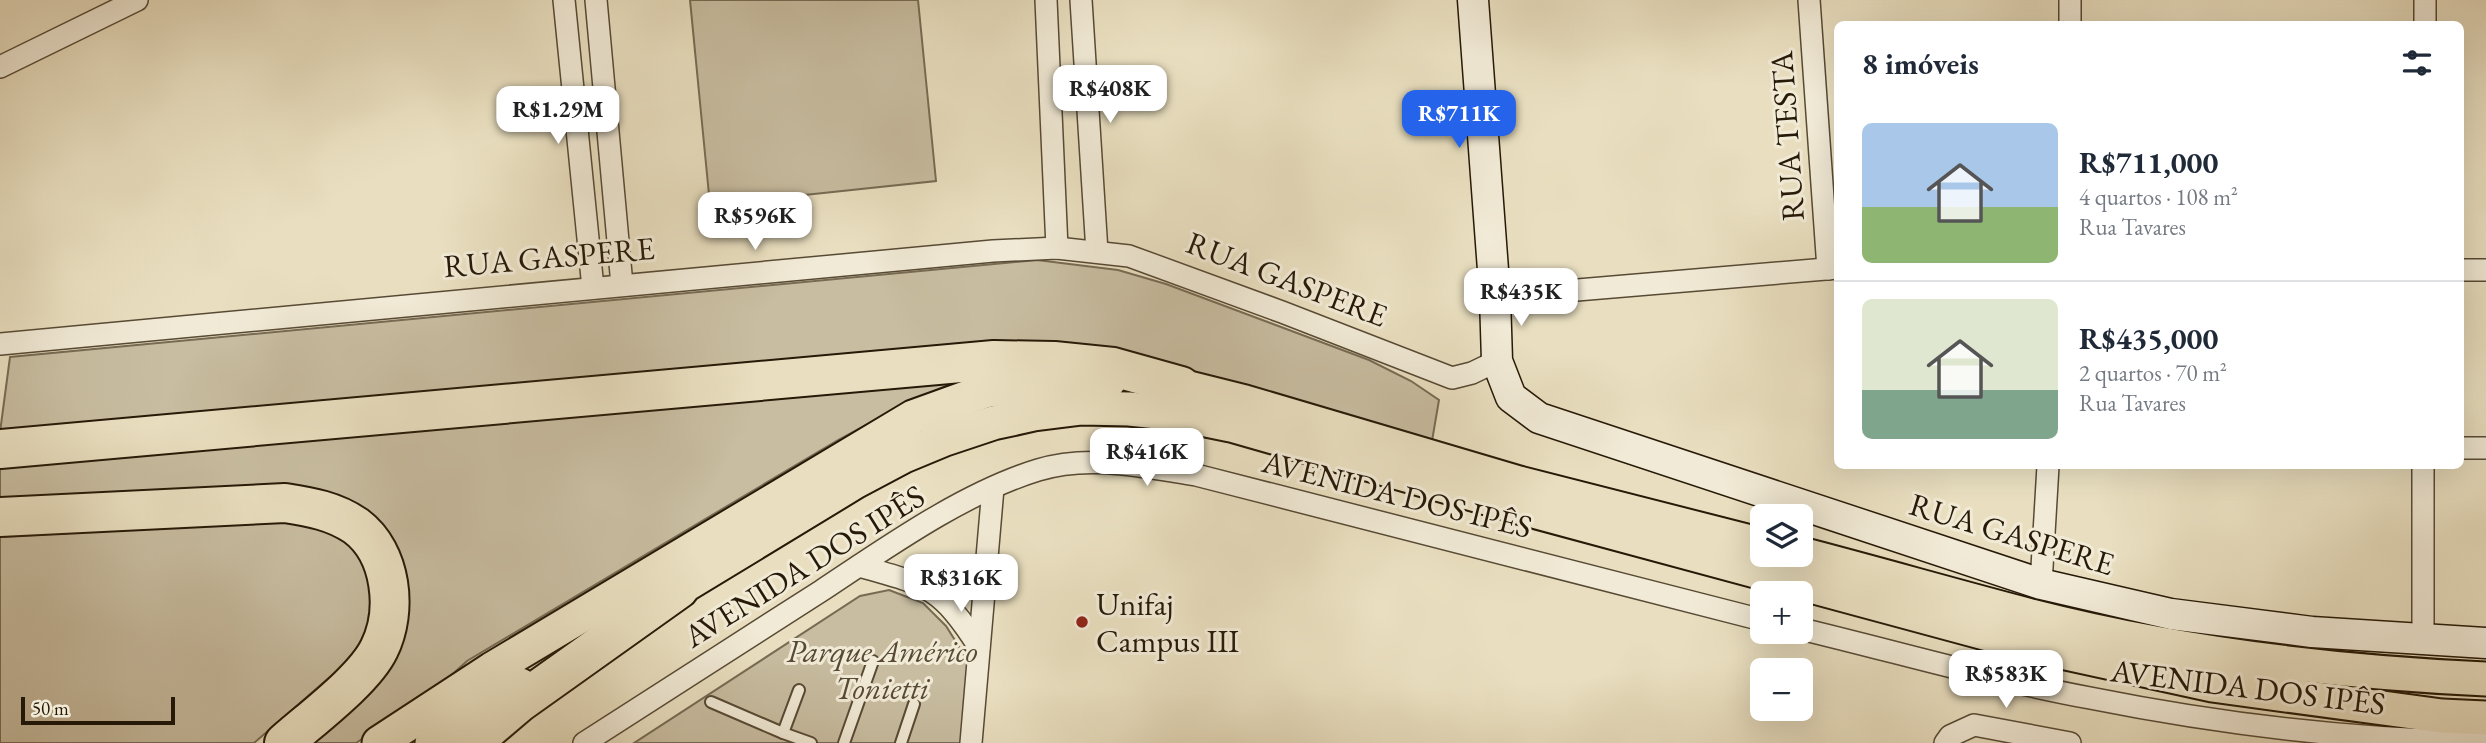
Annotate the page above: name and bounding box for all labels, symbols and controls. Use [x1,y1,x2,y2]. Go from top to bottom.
text: 8 imóveis [1862,44,1979,83]
icon: filters [2398,44,2436,82]
street label: RUA TESTA [1760,49,1814,222]
pin: R$408K [1053,66,1167,125]
text: R$408K [1069,73,1151,103]
pin: R$1.29M [493,86,623,146]
pin: R$711K [1402,90,1516,150]
text: R$1.29M [512,94,604,124]
text: R$711K [1418,98,1500,128]
text: R$711,000 [2079,143,2218,182]
icon: home [1918,151,2002,235]
text: 4 quartos · 108 m² [2079,182,2238,212]
pin: R$596K [698,192,812,252]
text: R$596K [714,200,796,230]
text: Rua Tavares [2079,212,2186,242]
street label: RUA GASPERE [1181,221,1393,337]
street label: RUA GASPERE [442,227,656,287]
pin: R$435K [1464,268,1578,328]
text: R$435K [1480,276,1562,306]
text: R$435,000 [2079,319,2218,358]
icon: home [1918,327,2002,411]
text: 2 quartos · 70 m² [2079,358,2227,388]
text: Rua Tavares [2079,388,2186,418]
pin: R$416K [1090,428,1204,488]
text: R$416K [1106,436,1188,466]
street label: AVENIDA DOS IPÊS [1257,440,1536,548]
street label: AVENIDA DOS IPÊS [675,475,932,658]
street label: RUA GASPERE [1905,483,2119,585]
map controls [1750,504,1813,721]
button: layers [1750,504,1813,567]
pin: R$316K [904,554,1018,614]
text: R$316K [920,562,1002,592]
button: + [1750,581,1813,644]
place label: Unifaj Campus III [1096,583,1239,662]
marker: Unifaj Campus III [1074,614,1090,630]
park label: Parque Américo Tonietti [786,630,978,709]
street label: AVENIDA DOS IPÊS [2107,649,2388,725]
pin: R$583K [1949,650,2063,710]
button: − [1750,658,1813,721]
text: R$583K [1965,658,2047,688]
scale bar [21,694,175,726]
text: 50 m [32,696,69,721]

